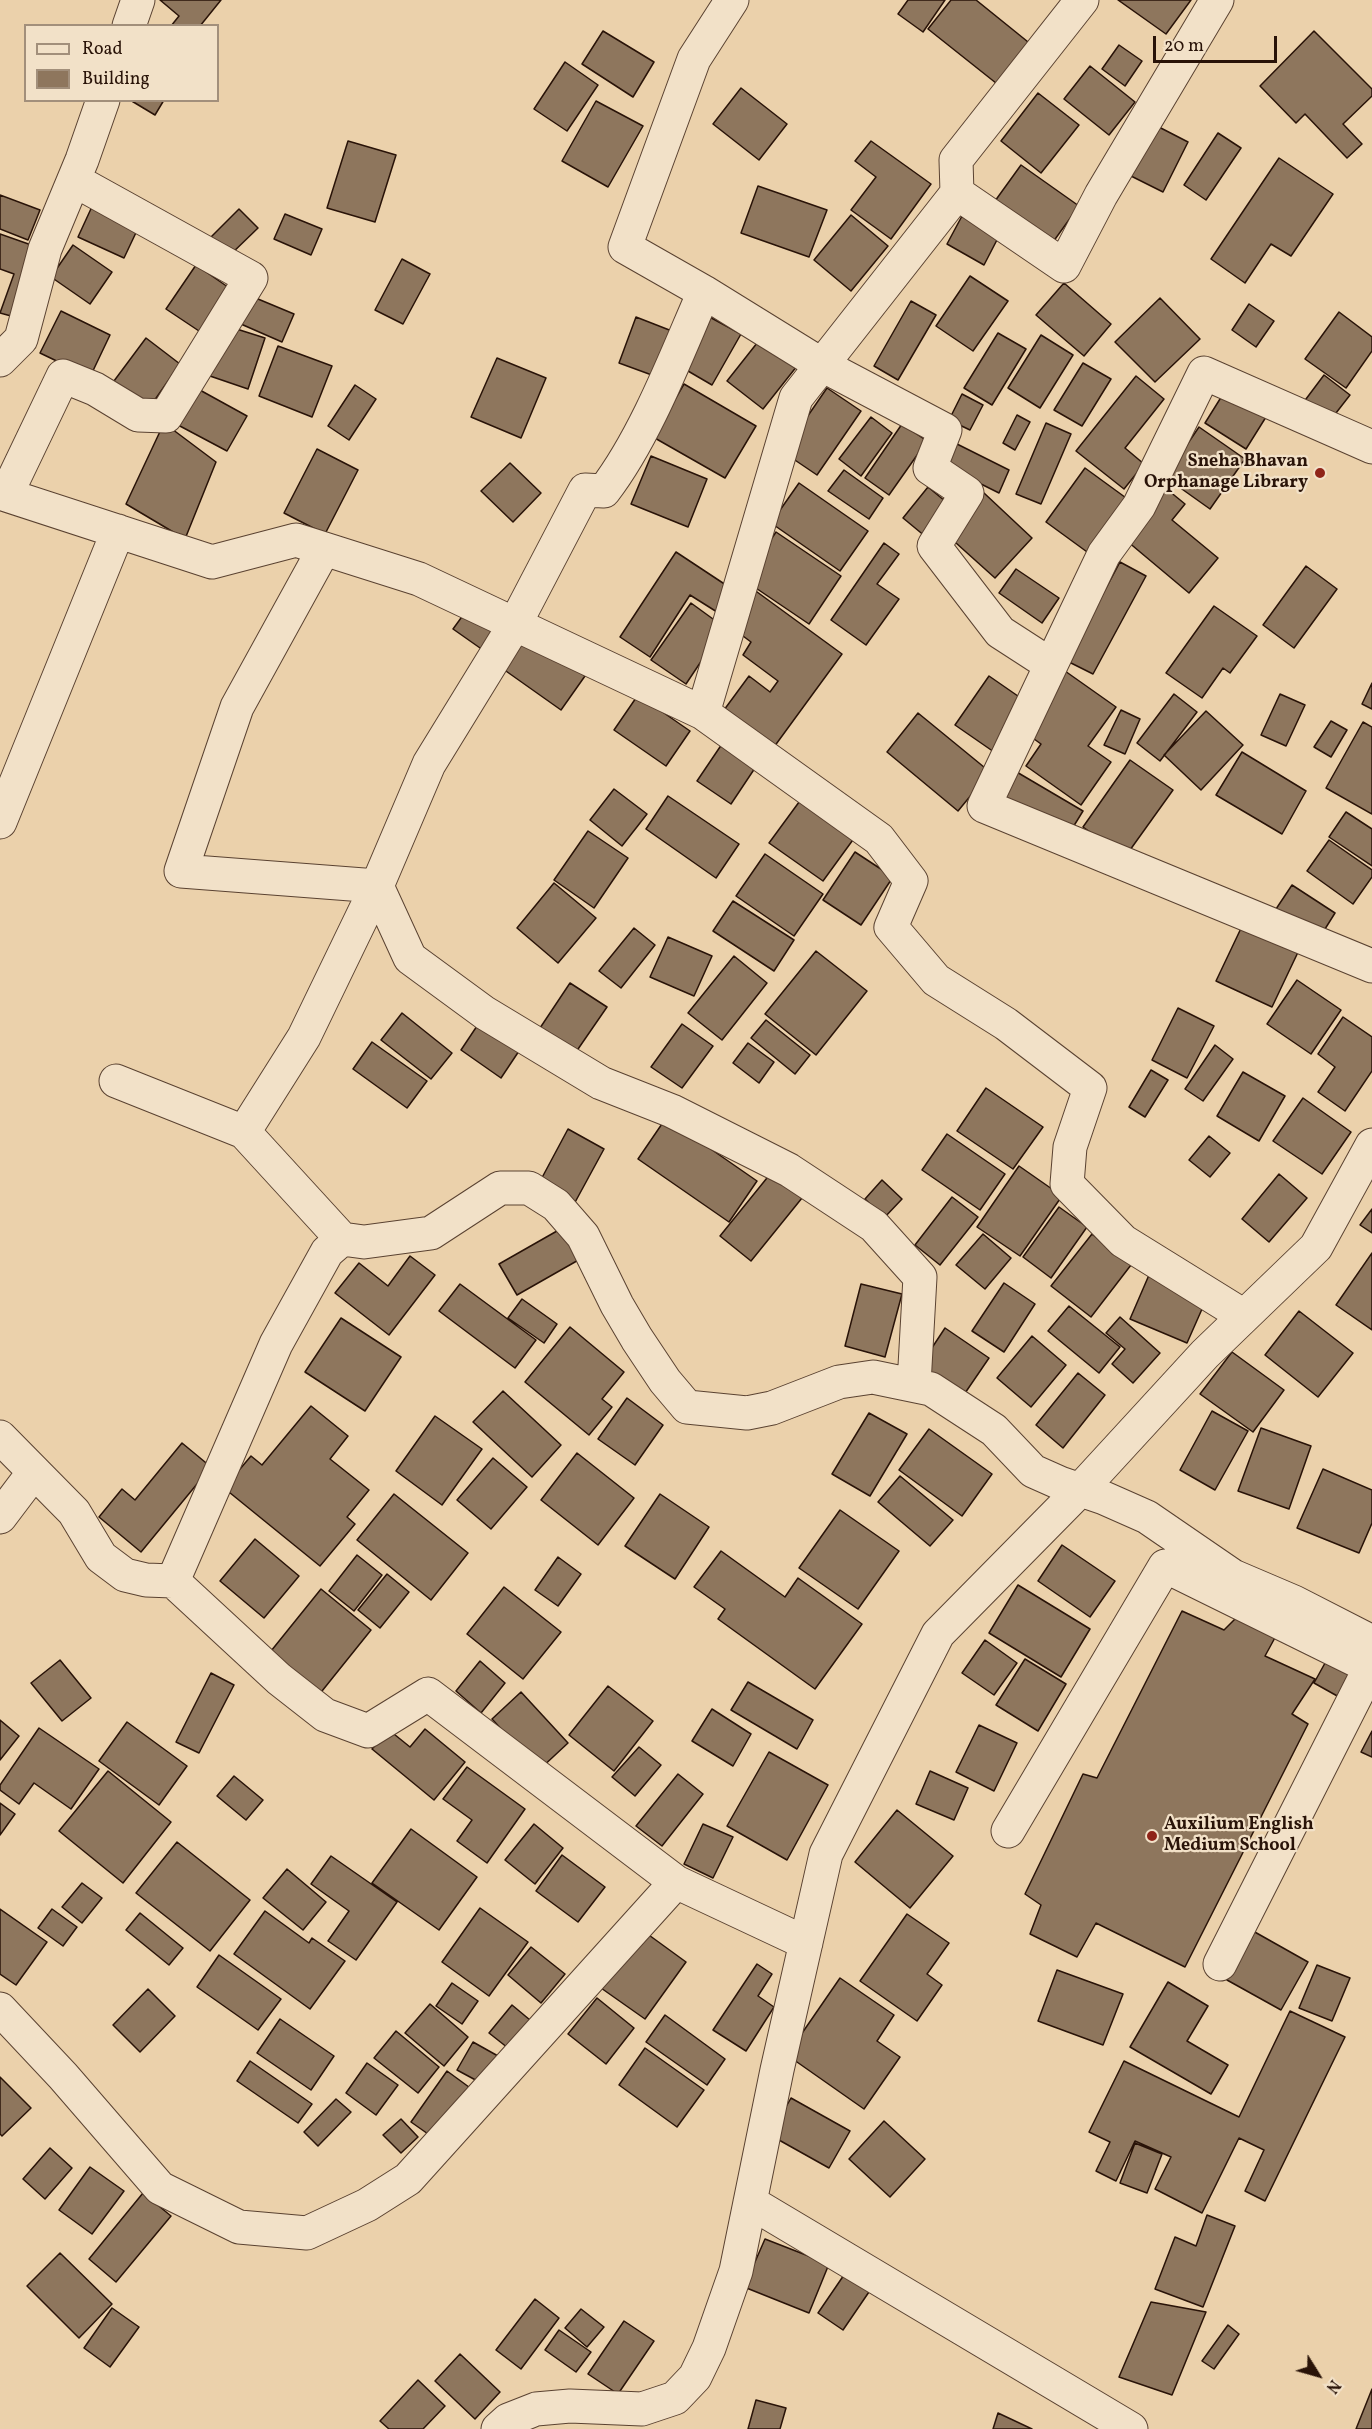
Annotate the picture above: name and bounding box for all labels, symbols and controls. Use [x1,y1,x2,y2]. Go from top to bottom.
legend [24,24,219,102]
scale bar [1156,24,1280,62]
text: 20 m [1164,34,1204,59]
text: Road [82,37,123,62]
text: Building [82,67,150,92]
place label: Sneha Bhavan Orphanage Library [1144,452,1308,494]
marker: Sneha Bhavan Orphanage Library [1313,466,1327,480]
place label: Auxilium English Medium School [1164,1815,1314,1858]
marker: Auxilium English Medium School [1145,1829,1159,1843]
north arrow [1288,2345,1348,2405]
text: N [1320,2375,1345,2397]

